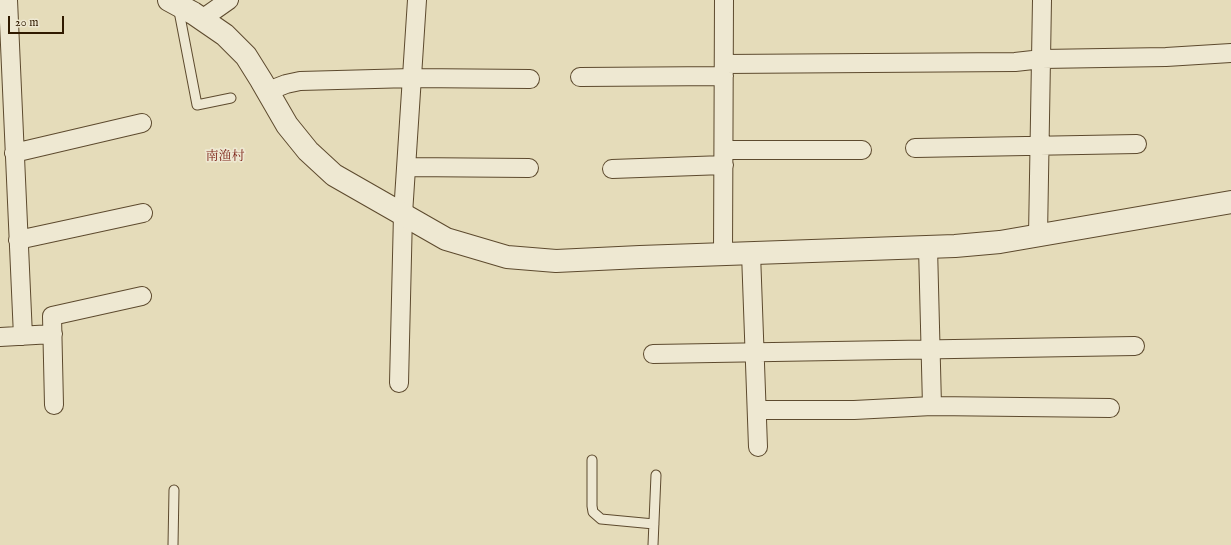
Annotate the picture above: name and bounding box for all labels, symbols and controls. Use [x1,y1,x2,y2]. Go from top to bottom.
scale bar [10,8,66,34]
text: 20 m [15,15,38,30]
district label: 南渔村 [206,149,244,165]

